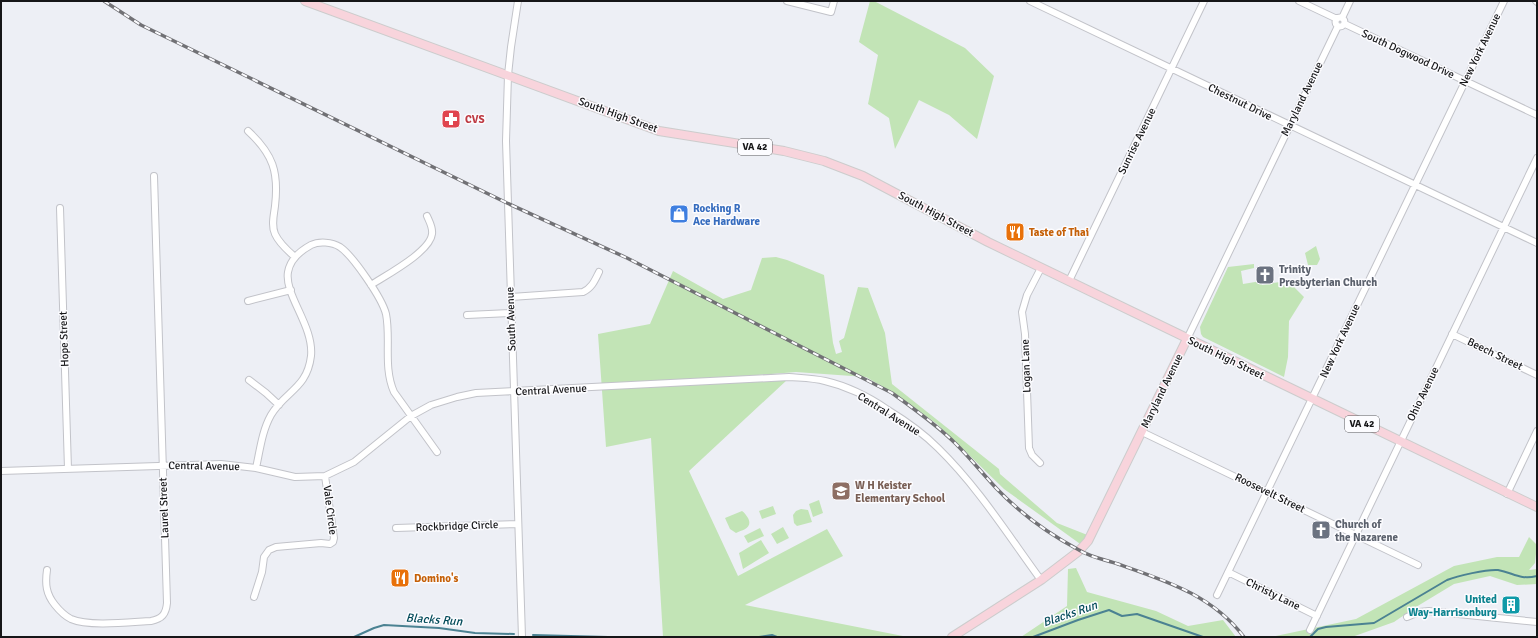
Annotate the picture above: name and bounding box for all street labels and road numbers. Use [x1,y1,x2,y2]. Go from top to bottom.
street label: New York Avenue [1457,11,1503,89]
street label: South Dogwood Drive [1360,27,1456,81]
street label: Maryland Avenue [1278,60,1326,138]
street label: Chestnut Drive [1206,81,1274,123]
street label: South High Street [577,95,660,135]
street label: Sunrise Avenue [1115,106,1159,176]
road number: VA 42 [738,139,772,155]
street label: South High Street [896,189,976,239]
street label: South Avenue [503,287,519,351]
street label: New York Avenue [1317,302,1363,380]
street label: Hope Street [57,311,71,367]
street label: South High Street [1186,334,1266,382]
street label: Beech Street [1465,335,1525,373]
street label: Logan Lane [1019,339,1033,393]
street label: Maryland Avenue [1138,352,1186,430]
street label: Ohio Avenue [1404,365,1442,423]
street label: Central Avenue [515,382,587,398]
street label: Central Avenue [855,390,923,438]
road number: VA 42 [1345,416,1379,432]
street label: Central Avenue [168,459,240,473]
street label: Roosevelt Street [1233,470,1307,516]
street label: Laurel Street [156,477,172,539]
street label: Vale Circle [321,485,339,535]
street label: Rockbridge Circle [415,518,499,534]
street label: Christy Lane [1244,575,1302,613]

